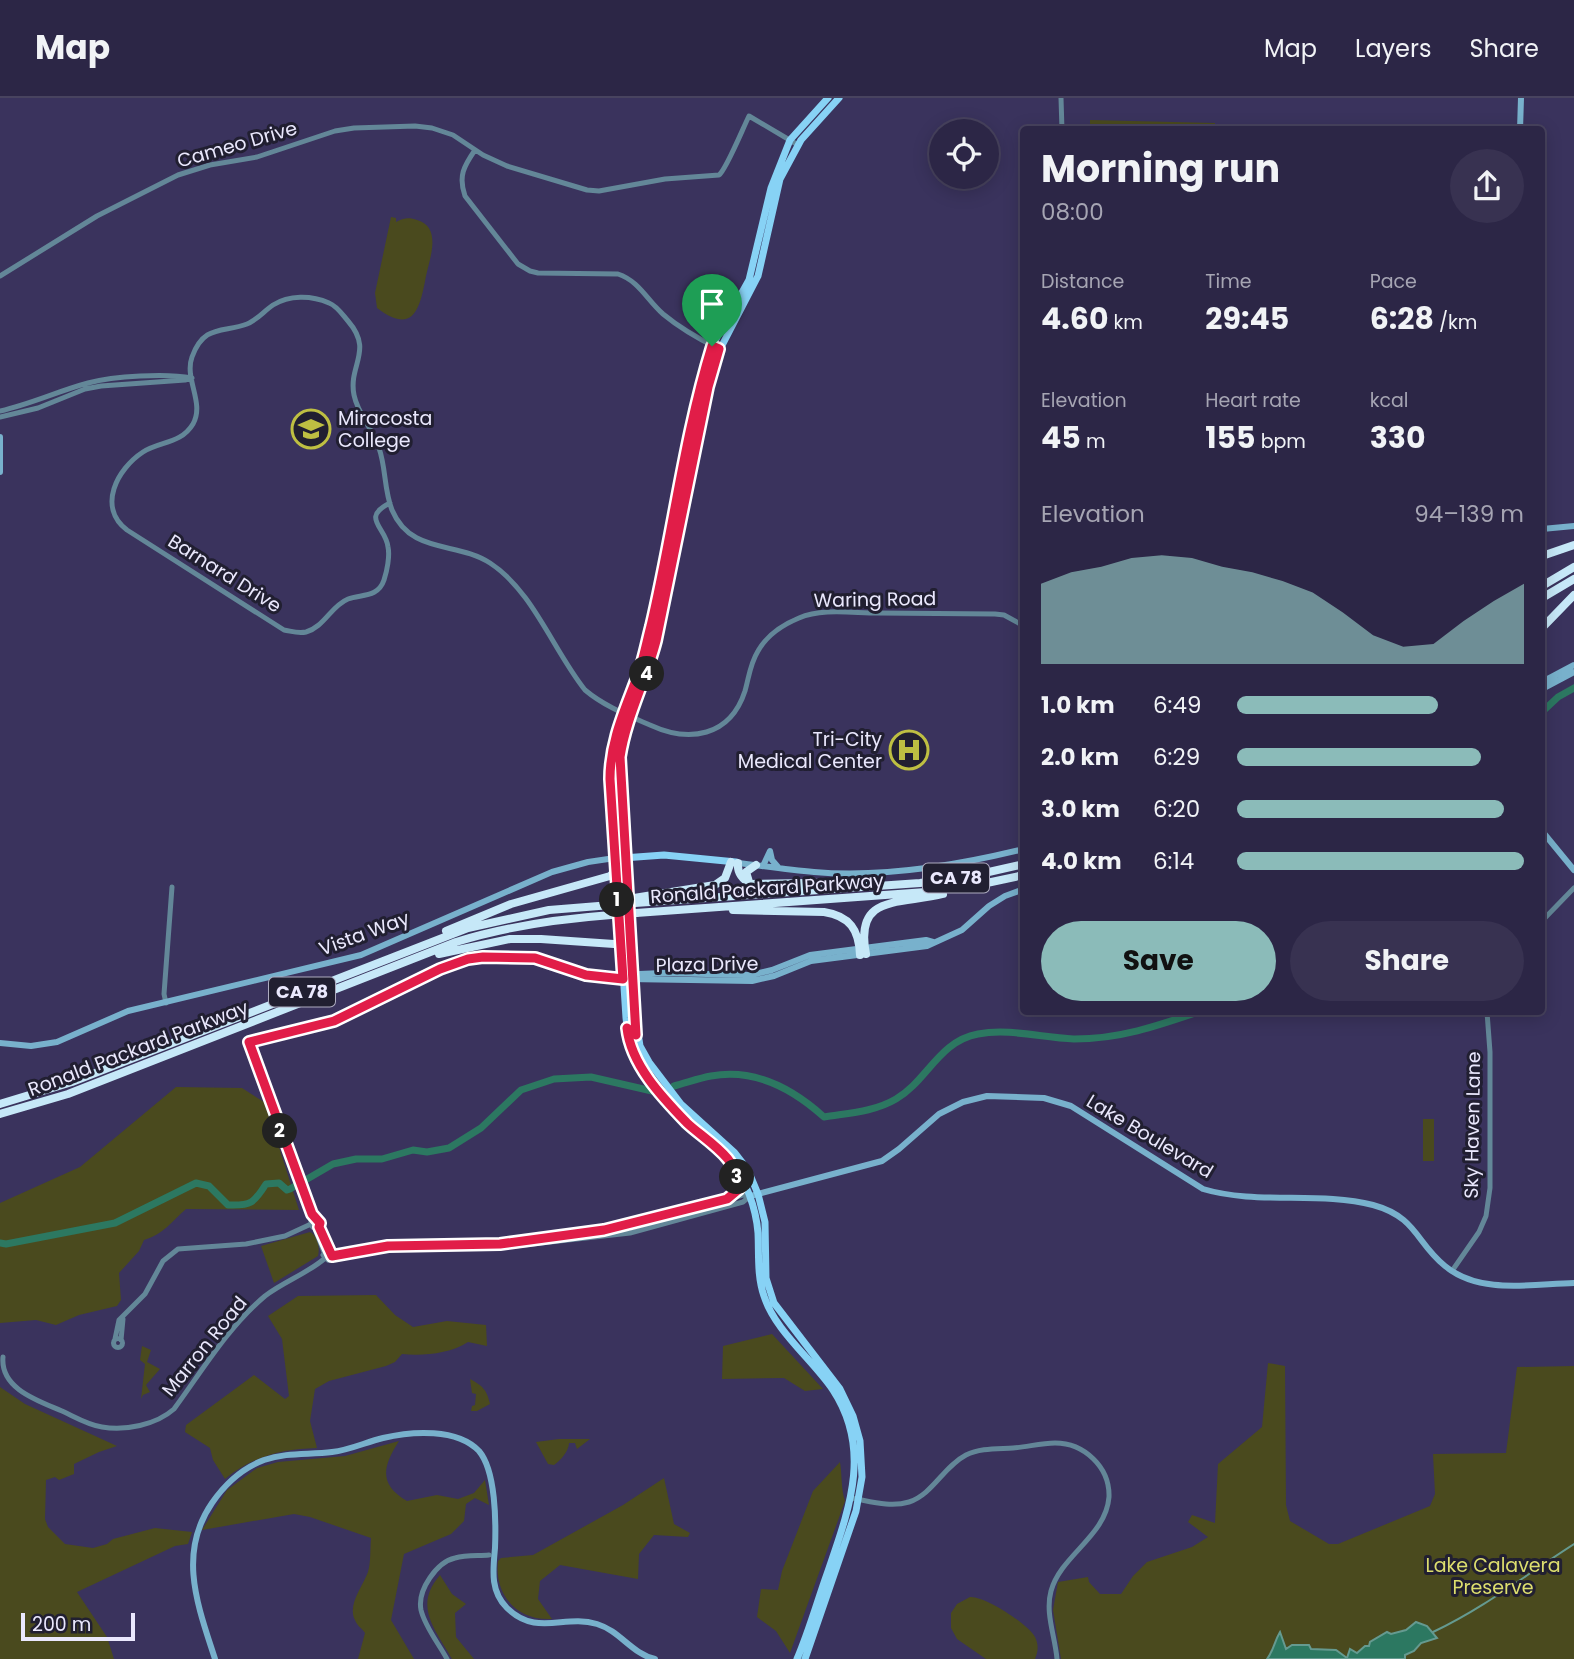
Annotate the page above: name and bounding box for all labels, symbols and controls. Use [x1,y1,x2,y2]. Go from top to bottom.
text: Map [35,24,110,71]
text: Map [1264,32,1317,65]
text: Layers [1355,32,1431,65]
text: Share [1469,32,1539,65]
street label: Cameo Drive [174,114,300,175]
map controls [929,119,999,189]
button: locate [929,119,999,189]
text: Morning run [1041,142,1280,195]
button: share [1450,149,1524,223]
text: 08:00 [1041,196,1104,228]
text: Distance [1041,268,1124,295]
text: Time [1205,268,1252,295]
text: Pace [1370,268,1417,295]
pin [682,274,742,346]
icon: arrive [693,285,731,323]
text: 4.60 [1041,297,1108,340]
text: 29:45 [1205,297,1289,340]
text: 6:28 [1370,297,1434,340]
text: km [1108,309,1143,336]
text: /km [1434,309,1477,336]
text: Elevation [1041,387,1127,414]
text: Heart rate [1205,387,1301,414]
text: kcal [1370,387,1409,414]
place label: Miracosta College [338,405,432,454]
school or university icon: Miracosta College [290,408,332,450]
text: 45 [1041,416,1081,459]
text: 155 [1205,416,1256,459]
text: 330 [1370,416,1426,459]
text: m [1081,428,1105,455]
text: bpm [1256,428,1306,455]
text: Elevation [1041,498,1145,530]
text: 94–139 m [1414,498,1524,530]
street label: Barnard Drive [163,528,287,619]
street label: Waring Road [813,585,937,614]
pin: 4 [630,656,664,692]
text: 4 [640,660,653,687]
text: 1.0 km [1041,689,1115,721]
text: 6:49 [1153,689,1201,721]
place label: Tri-City Medical Center [738,726,882,775]
hospital icon: Tri-City Medical Center [888,729,930,771]
text: 2.0 km [1041,741,1119,773]
text: 6:29 [1153,741,1200,773]
text: 3.0 km [1041,793,1120,825]
text: 6:20 [1153,793,1200,825]
text: 4.0 km [1041,845,1122,877]
text: 6:14 [1153,845,1194,877]
road number: CA 78 [923,864,989,892]
street label: Ronald Packard Parkway [649,867,885,910]
pin: 1 [600,882,634,918]
text: 1 [613,886,620,913]
street label: Vista Way [315,905,413,962]
button: Save [1041,921,1276,1001]
button: Share [1290,921,1524,1001]
street label: Plaza Drive [655,950,759,979]
road number: CA 78 [269,978,335,1006]
street label: Ronald Packard Parkway [24,994,253,1103]
street label: Sky Haven Lane [1458,1051,1487,1199]
street label: Lake Boulevard [1081,1088,1218,1185]
pin: 2 [262,1114,298,1148]
text: 2 [274,1117,285,1144]
pin: 3 [720,1160,754,1194]
text: 3 [731,1163,742,1190]
street label: Marron Road [155,1290,253,1402]
park label: Lake Calavera Preserve [1425,1552,1561,1601]
scale bar [21,1610,135,1642]
text: 200 m [32,1611,91,1638]

